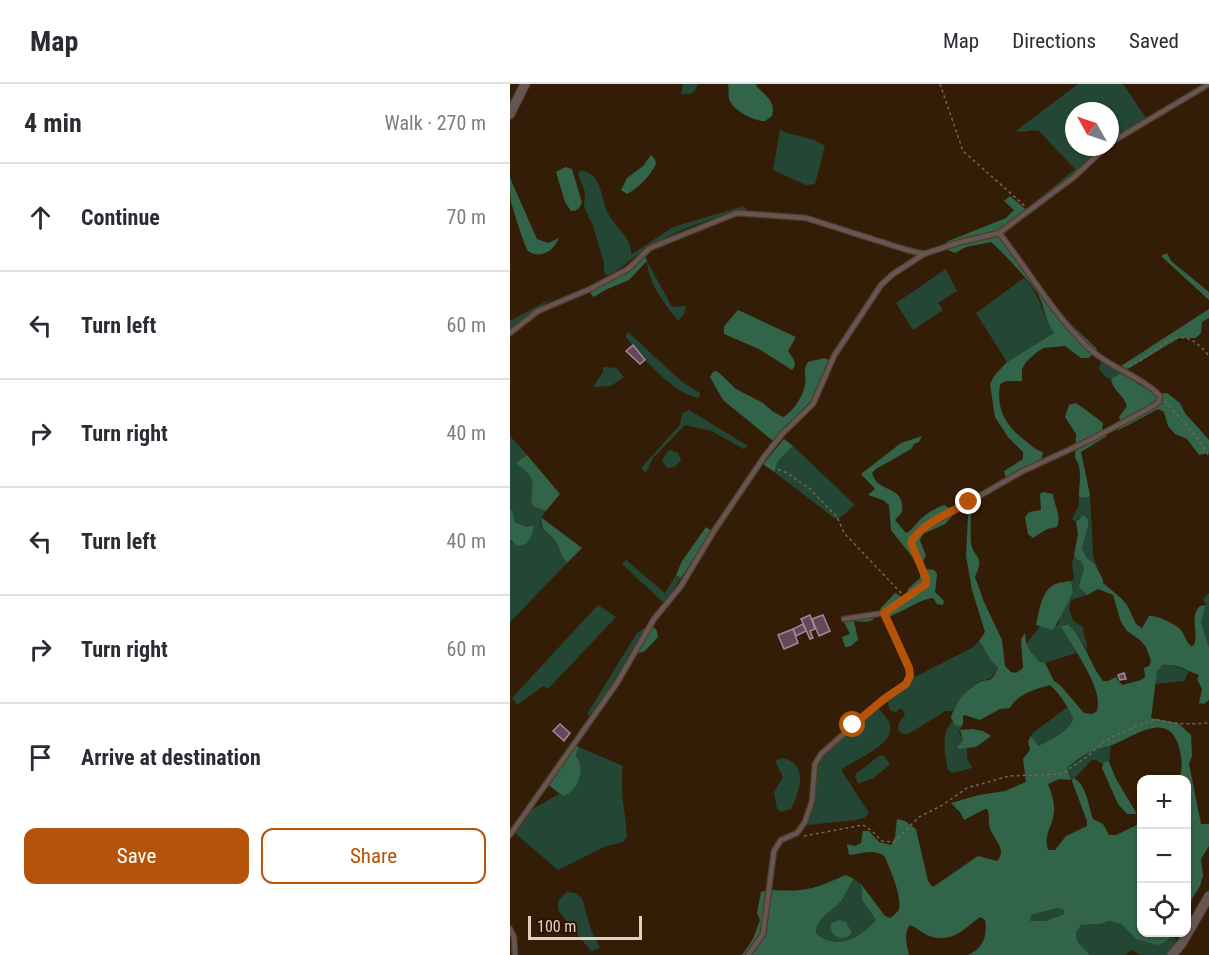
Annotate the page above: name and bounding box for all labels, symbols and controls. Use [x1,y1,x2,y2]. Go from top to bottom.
text: Map [30,25,78,58]
text: Map [943,29,979,53]
text: Directions [1012,29,1096,53]
text: Saved [1129,29,1179,53]
north arrow [1065,102,1119,156]
text: 4 min [24,108,82,138]
text: Walk · 270 m [385,111,486,135]
icon: ahead [24,201,57,234]
text: Continue [81,205,160,230]
text: 70 m [447,205,486,229]
icon: left [24,309,57,342]
text: Turn left [81,313,156,338]
text: 60 m [447,313,486,337]
icon: right [24,417,57,450]
text: Turn right [81,421,168,446]
text: 40 m [447,421,486,445]
route end [955,488,981,514]
icon: left [24,525,57,558]
text: Turn left [81,529,156,554]
text: 40 m [447,529,486,553]
icon: right [24,633,57,666]
text: Turn right [81,637,168,662]
text: 60 m [447,637,486,661]
route start [839,711,865,737]
icon: arrive [24,741,57,774]
text: Arrive at destination [81,745,261,770]
map controls [1137,775,1191,937]
button: + [1137,775,1191,829]
button: Save [24,828,249,884]
button: Share [261,828,486,884]
button: − [1137,829,1191,883]
button: locate [1137,883,1191,937]
scale bar [528,913,642,940]
text: 100 m [537,917,576,936]

